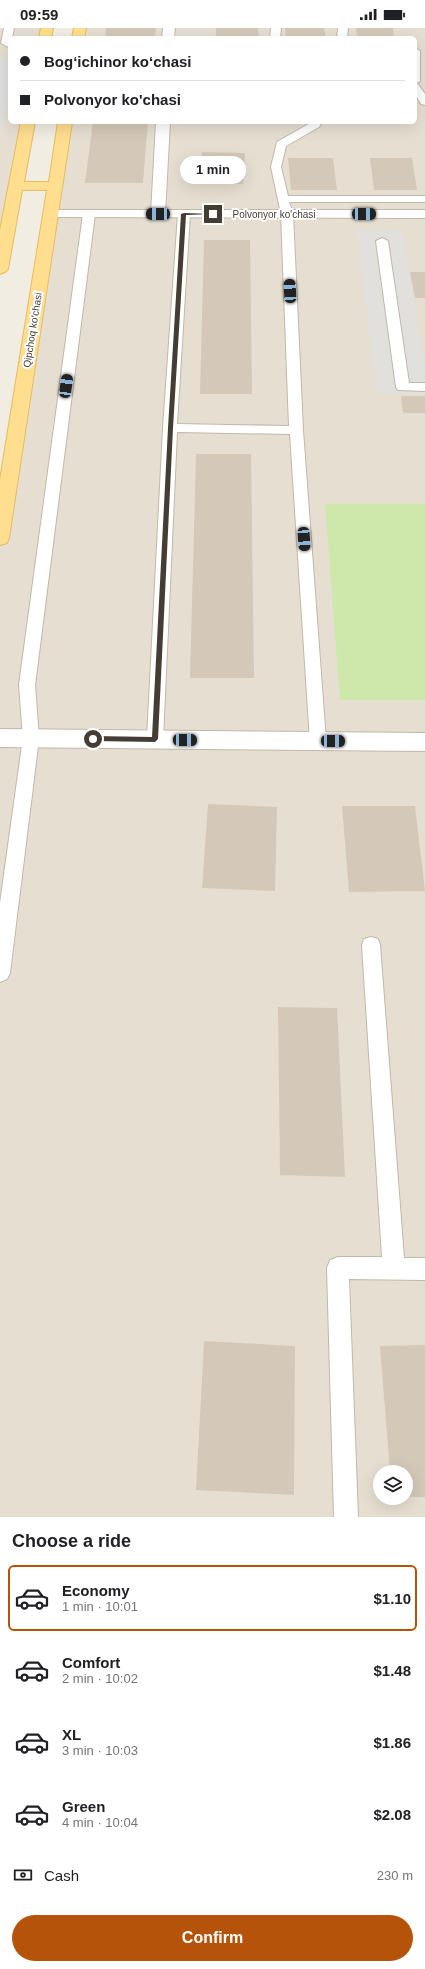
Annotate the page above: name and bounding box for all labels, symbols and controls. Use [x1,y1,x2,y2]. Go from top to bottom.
text: 09:59 [20,6,58,23]
text: Bogʻichinor koʻchasi [44,53,192,70]
text: Polvonyor ko'chasi [44,91,181,108]
callout: 1 min [180,156,246,184]
text: 1 min [196,162,230,177]
route end [204,205,222,223]
car [146,208,170,220]
car [352,208,376,220]
street label: Polvonyor ko'chasi [232,209,316,220]
car [283,279,297,303]
street label: Qipchoq ko'chasi [21,292,44,368]
car [58,373,74,399]
car [297,527,311,551]
route start [84,730,102,748]
car [173,734,197,746]
car [321,735,345,747]
map controls [373,1465,413,1505]
button: layers [373,1465,413,1505]
text: Choose a ride [12,1531,131,1551]
icon: car [14,1580,50,1616]
text: Economy [62,1582,130,1599]
text: $1.10 [373,1590,411,1607]
text: 1 min · 10:01 [62,1599,138,1614]
icon: car [14,1652,50,1688]
text: Comfort [62,1654,120,1671]
text: $1.48 [373,1662,411,1679]
text: 2 min · 10:02 [62,1671,138,1686]
icon: car [14,1724,50,1760]
text: XL [62,1726,81,1743]
text: $1.86 [373,1734,411,1751]
text: 3 min · 10:03 [62,1743,138,1758]
icon: car [14,1796,50,1832]
text: Green [62,1798,105,1815]
text: $2.08 [373,1806,411,1823]
text: 4 min · 10:04 [62,1815,138,1830]
icon: cash [12,1864,34,1886]
text: Cash [44,1867,79,1884]
text: 230 m [377,1868,413,1883]
button: Confirm [12,1915,413,1961]

